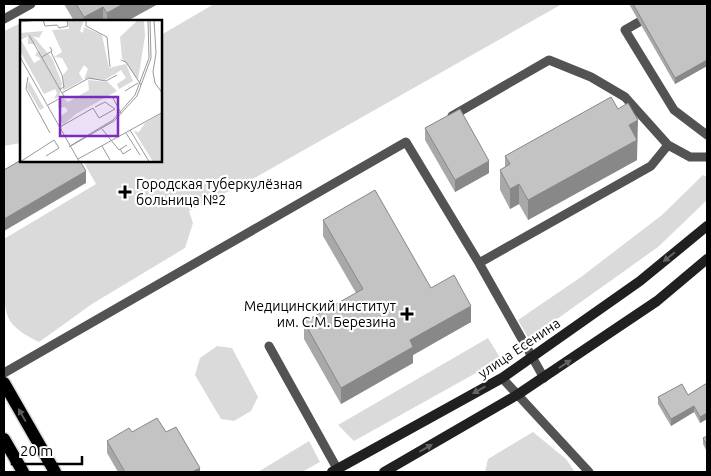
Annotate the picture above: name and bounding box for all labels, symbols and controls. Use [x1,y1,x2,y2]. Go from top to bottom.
inset map [20,20,162,162]
place label: Городская туберкулёзная больница №2 [136,176,303,208]
marker: Городская туберкулёзная больница №2 [118,185,132,199]
one-way arrow [663,252,676,263]
place label: Медицинский институт им. С.М. Березина [244,298,396,330]
marker: Медицинский институт им. С.М. Березина [400,307,414,321]
street label: улица Есенина [475,315,563,381]
one-way arrow [558,359,571,368]
one-way arrow [473,386,486,395]
one-way arrow [18,407,26,422]
scale bar [12,434,82,466]
text: 20 m [20,442,53,459]
one-way arrow [418,444,433,452]

